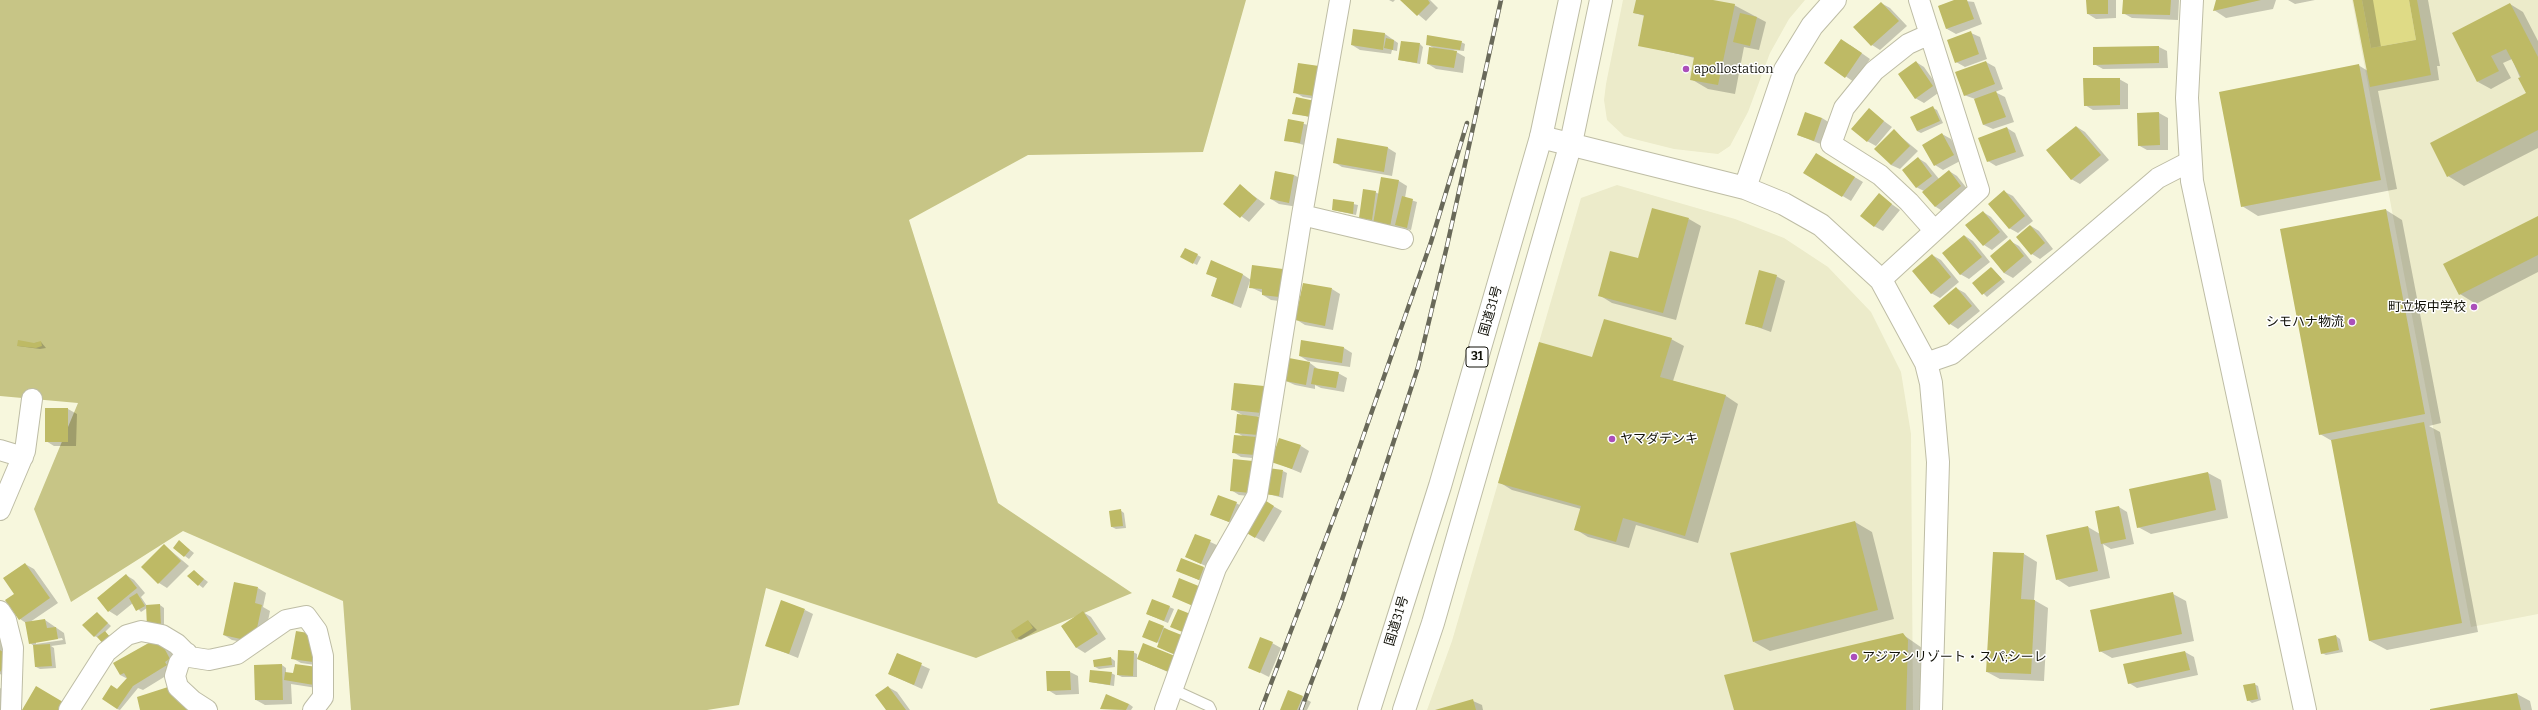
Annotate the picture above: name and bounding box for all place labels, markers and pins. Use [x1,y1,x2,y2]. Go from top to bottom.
place label: apollostation [1694,61,1773,77]
marker: apollostation [1681,64,1691,74]
place label: 町立坂中学校 [2388,299,2466,315]
marker: 町立坂中学校 [2469,302,2479,312]
place label: シモハナ物流 [2266,314,2344,330]
marker: シモハナ物流 [2347,317,2357,327]
place label: ヤマダデンキ [1620,431,1698,447]
marker: ヤマダデンキ [1607,434,1617,444]
place label: アジアンリゾート・スパ;シーレ [1862,649,2047,665]
marker: アジアンリゾート・スパ;シーレ [1849,652,1859,662]

